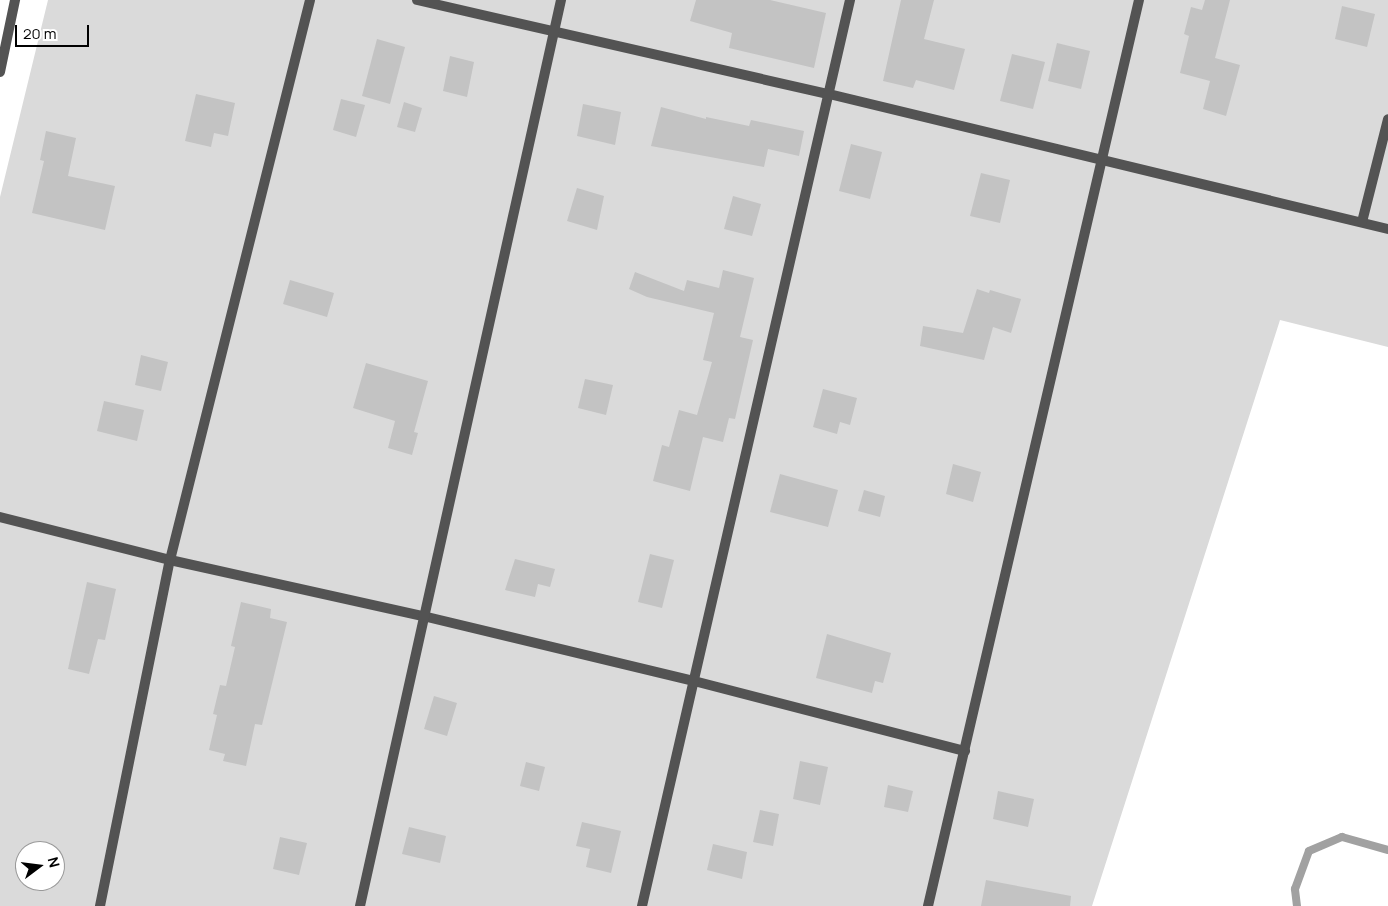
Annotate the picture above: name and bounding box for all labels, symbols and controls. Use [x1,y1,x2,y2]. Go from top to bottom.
scale bar [18,15,91,47]
text: 20 m [23,23,56,44]
north arrow [15,841,65,891]
text: N [44,855,64,870]

